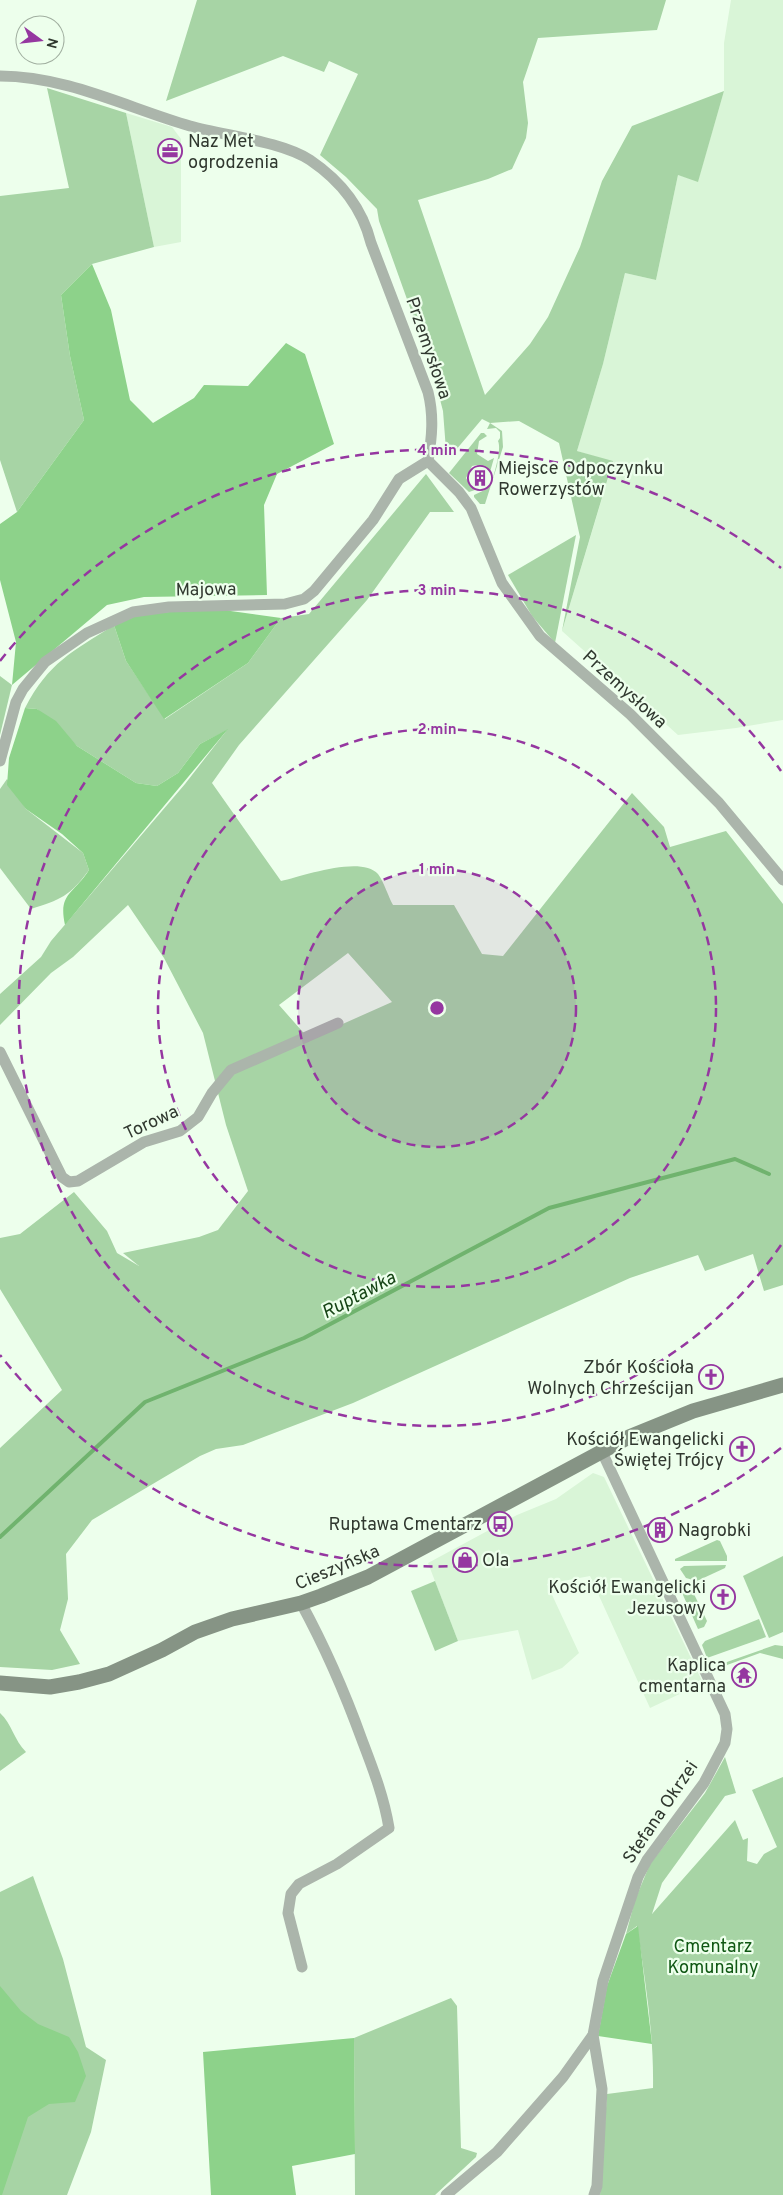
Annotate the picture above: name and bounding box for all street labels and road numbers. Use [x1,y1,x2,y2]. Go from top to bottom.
street label: Przemysłowa [399,294,456,403]
street label: Majowa [176,578,236,603]
street label: Przemysłowa [577,646,671,734]
street label: Torowa [121,1101,183,1146]
street label: Cieszyńska [292,1540,383,1596]
street label: Stefana Okrzei [618,1757,704,1869]

